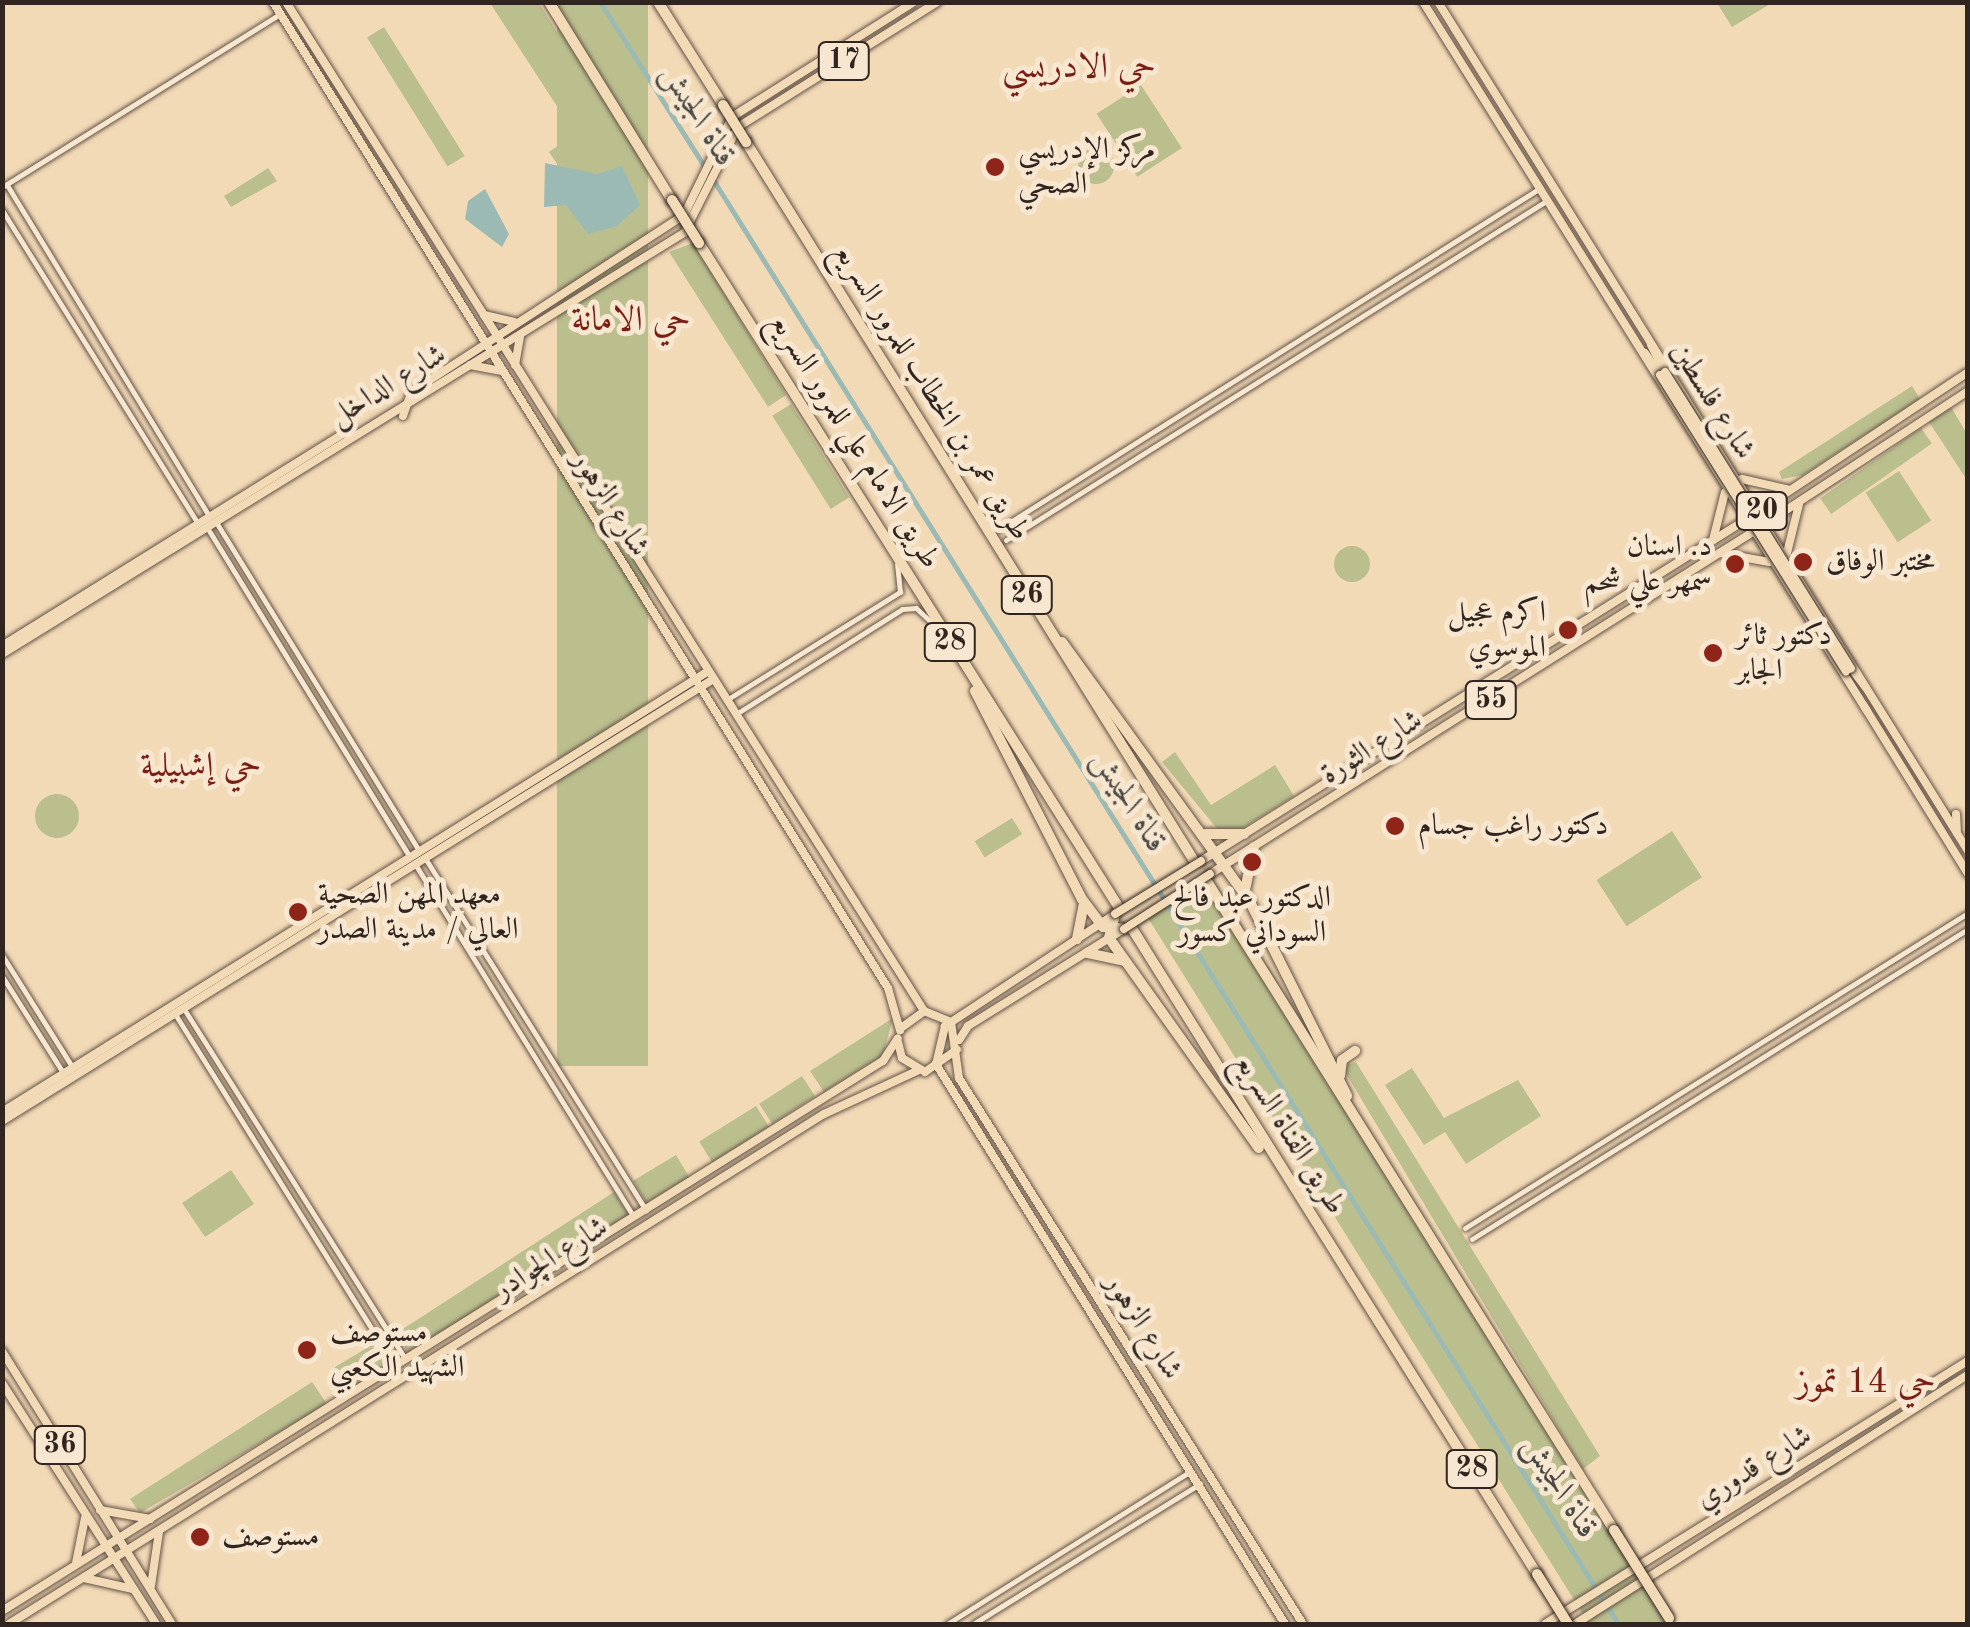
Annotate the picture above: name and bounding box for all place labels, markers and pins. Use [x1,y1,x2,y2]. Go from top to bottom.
place label: مركز الإدريسي الصحي [1018,132,1155,202]
marker: مركز الإدريسي الصحي [982,154,1008,180]
place label: د. اسنان سمهر علي شحم [1584,529,1712,600]
place label: مختبر الوفاق [1826,544,1935,580]
marker: مختبر الوفاق [1790,549,1816,575]
marker: د. اسنان سمهر علي شحم [1722,551,1748,577]
place label: اكرم عجيل الموسوي [1448,595,1546,666]
marker: اكرم عجيل الموسوي [1555,617,1581,643]
place label: دكتور ثائر الجابر [1736,618,1832,688]
marker: دكتور ثائر الجابر [1700,640,1726,666]
place label: دكتور راغب جسام [1418,808,1608,844]
marker: دكتور راغب جسام [1382,813,1408,839]
marker: الدكتور عبد فالح السوداني كسور [1239,849,1265,875]
place label: معهد المهن الصحية العالي / مدينة الصدر [318,877,518,948]
place label: الدكتور عبد فالح السوداني كسور [1173,880,1331,950]
marker: معهد المهن الصحية العالي / مدينة الصدر [287,901,309,923]
place label: مستوصف الشهيد الكعبي [330,1315,465,1386]
marker: مستوصف الشهيد الكعبي [294,1337,320,1363]
place label: مستوصف [222,1519,319,1555]
marker: مستوصف [187,1524,213,1550]

